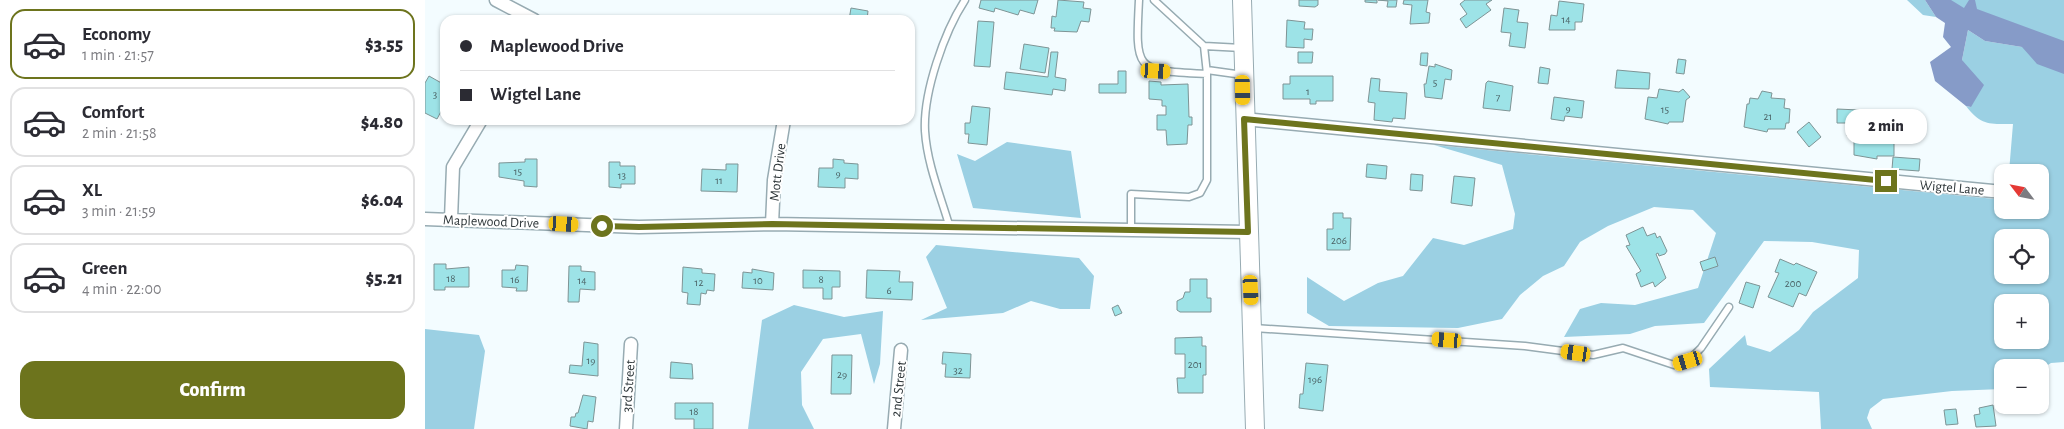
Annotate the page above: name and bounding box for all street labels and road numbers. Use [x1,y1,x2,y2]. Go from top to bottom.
street label: Mott Drive [768,142,788,202]
street label: Wigtel Lane [1919,178,1985,198]
street label: Maplewood Drive [443,213,539,231]
street label: 3rd Street [620,359,638,413]
street label: 2nd Street [889,360,909,418]

